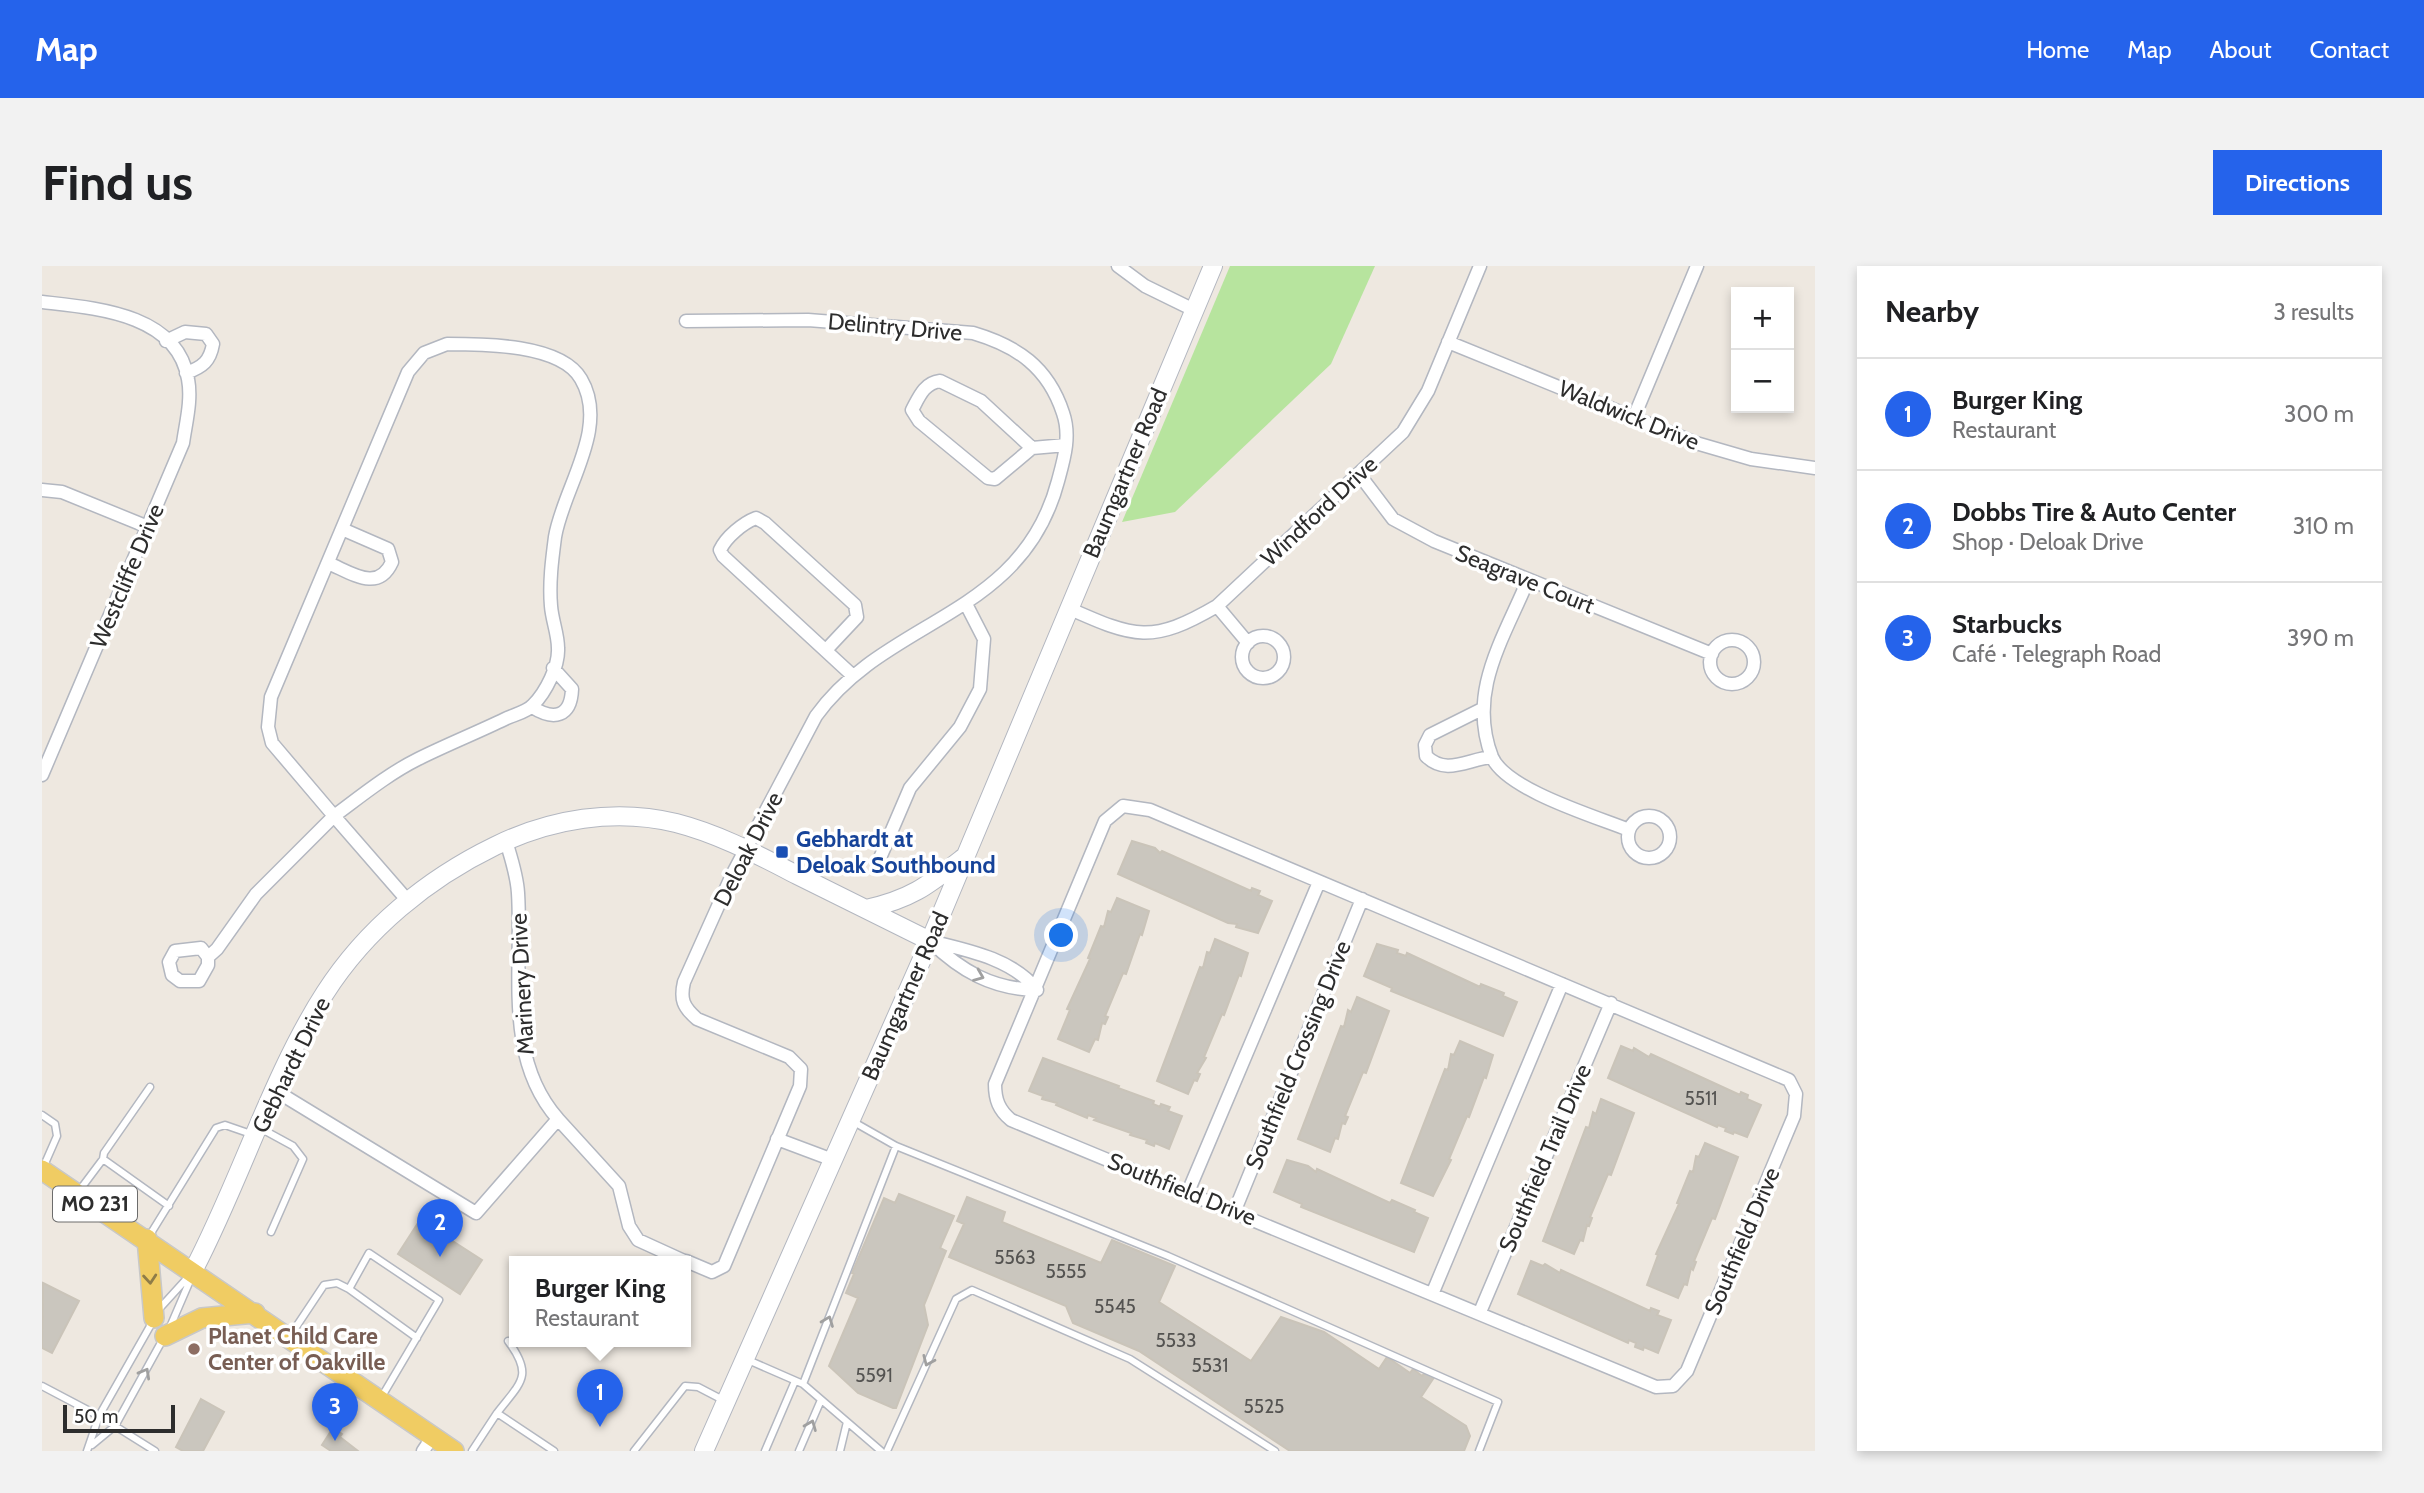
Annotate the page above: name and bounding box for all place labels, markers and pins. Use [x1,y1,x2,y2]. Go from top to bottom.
place label: Gebhardt at Deloak Southbound [796,825,996,879]
marker: Gebhardt at Deloak Southbound [774,844,790,860]
pin: 2 [417,1199,463,1257]
place label: Planet Child Care Center of Oakville [208,1322,385,1376]
marker: Planet Child Care Center of Oakville [186,1341,202,1357]
pin: 1 [577,1369,623,1427]
pin: 3 [312,1383,358,1441]

